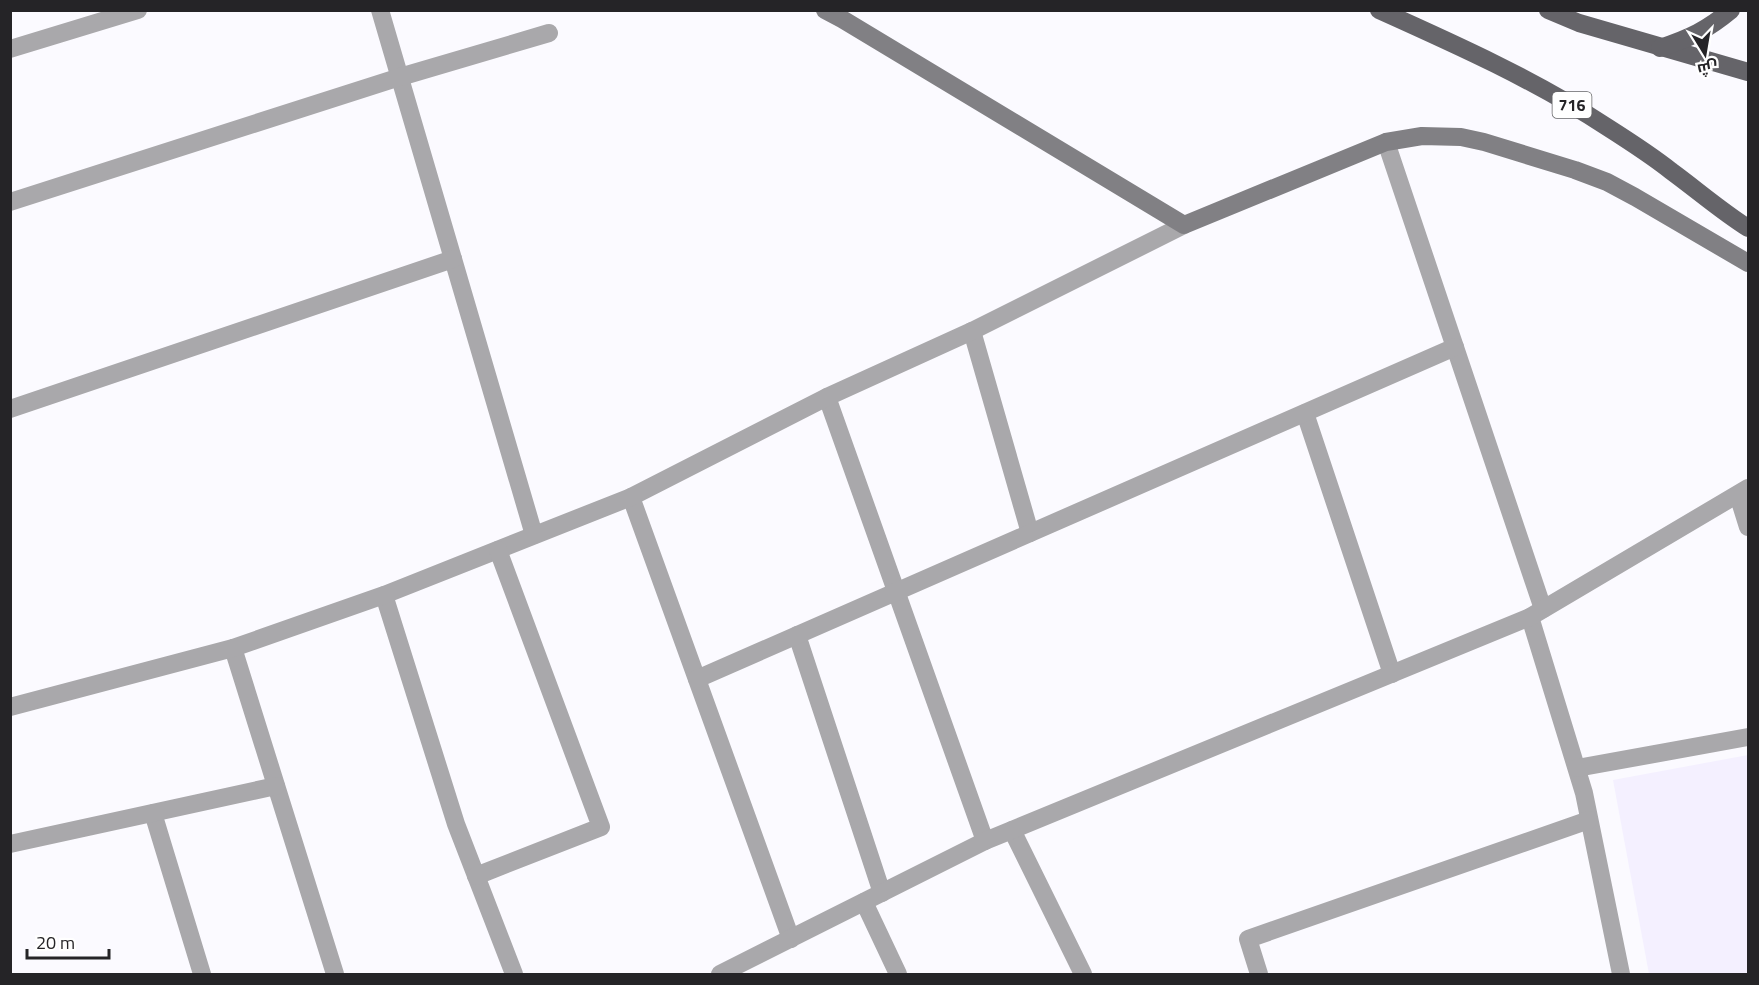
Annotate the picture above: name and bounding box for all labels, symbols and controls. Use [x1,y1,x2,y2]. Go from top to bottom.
north arrow [1675,24,1735,84]
text: ش [1695,55,1720,82]
road number: 716 [1552,92,1592,118]
scale bar [27,922,110,960]
text: 20 m [36,929,75,956]

